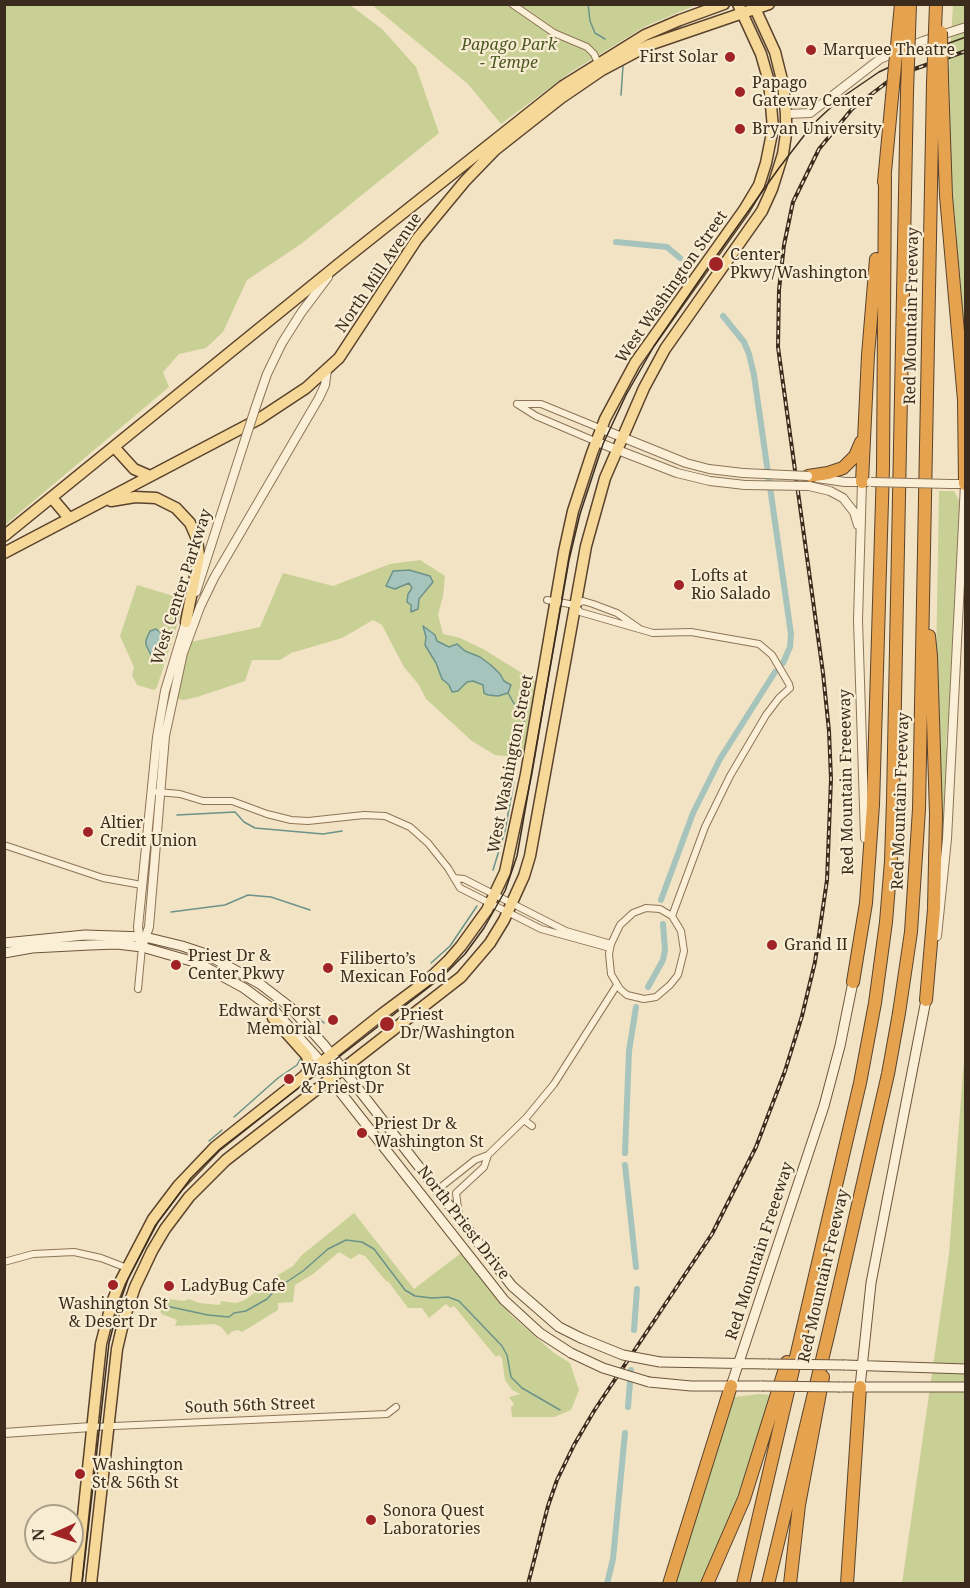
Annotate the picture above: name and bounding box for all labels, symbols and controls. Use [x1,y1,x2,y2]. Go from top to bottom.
park label: Papago Park - Tempe [461,35,557,73]
place label: Marquee Theatre [823,40,955,60]
marker: Marquee Theatre [804,43,818,57]
place label: First Solar [639,47,718,67]
marker: First Solar [723,50,737,64]
place label: Papago Gateway Center [752,73,873,111]
marker: Papago Gateway Center [733,85,747,99]
place label: Bryan University [752,119,882,139]
marker: Bryan University [733,122,747,136]
street label: West Washington Street [612,207,732,367]
street label: North Mill Avenue [332,209,426,337]
street label: Red Mountain Freeway [901,227,923,405]
place label: Center Pkwy/Washington [730,245,868,283]
marker: Center Pkwy/Washington [707,255,725,273]
street label: West Center Parkway [148,507,216,667]
place label: Lofts at Rio Salado [691,566,771,604]
marker: Lofts at Rio Salado [672,578,686,592]
street label: West Washington Street [484,673,538,855]
street label: Red Mountain Freeeway [836,689,858,875]
street label: Red Mountain Freeway [888,712,914,890]
place label: Altier Credit Union [100,813,197,851]
marker: Altier Credit Union [81,825,95,839]
place label: Grand II [784,935,848,955]
marker: Grand II [765,938,779,952]
place label: Priest Dr & Center Pkwy [188,946,284,984]
place label: Filiberto’s Mexican Food [340,949,446,987]
marker: Priest Dr & Center Pkwy [169,958,183,972]
marker: Filiberto’s Mexican Food [321,961,335,975]
place label: Edward Forst Memorial [218,1001,321,1039]
place label: Priest Dr/Washington [400,1005,515,1043]
marker: Edward Forst Memorial [326,1013,340,1027]
marker: Priest Dr/Washington [378,1015,396,1033]
place label: Washington St & Priest Dr [301,1060,411,1098]
marker: Washington St & Priest Dr [282,1072,296,1086]
place label: Priest Dr & Washington St [374,1114,484,1152]
marker: Priest Dr & Washington St [355,1126,369,1140]
street label: Red Mountain Freeeway [722,1160,798,1342]
street label: North Priest Drive [413,1162,513,1284]
street label: Red Mountain Freeway [795,1187,853,1365]
place label: LadyBug Cafe [181,1276,286,1296]
marker: Washington St & Desert Dr [106,1278,120,1292]
marker: LadyBug Cafe [162,1279,176,1293]
place label: Washington St & Desert Dr [58,1294,168,1332]
street label: South 56th Street [184,1394,316,1418]
place label: Washington St & 56th St [92,1455,183,1493]
marker: Washington St & 56th St [73,1467,87,1481]
place label: Sonora Quest Laboratories [383,1501,484,1539]
north arrow [24,1504,84,1564]
marker: Sonora Quest Laboratories [364,1513,378,1527]
text: N [27,1528,49,1542]

